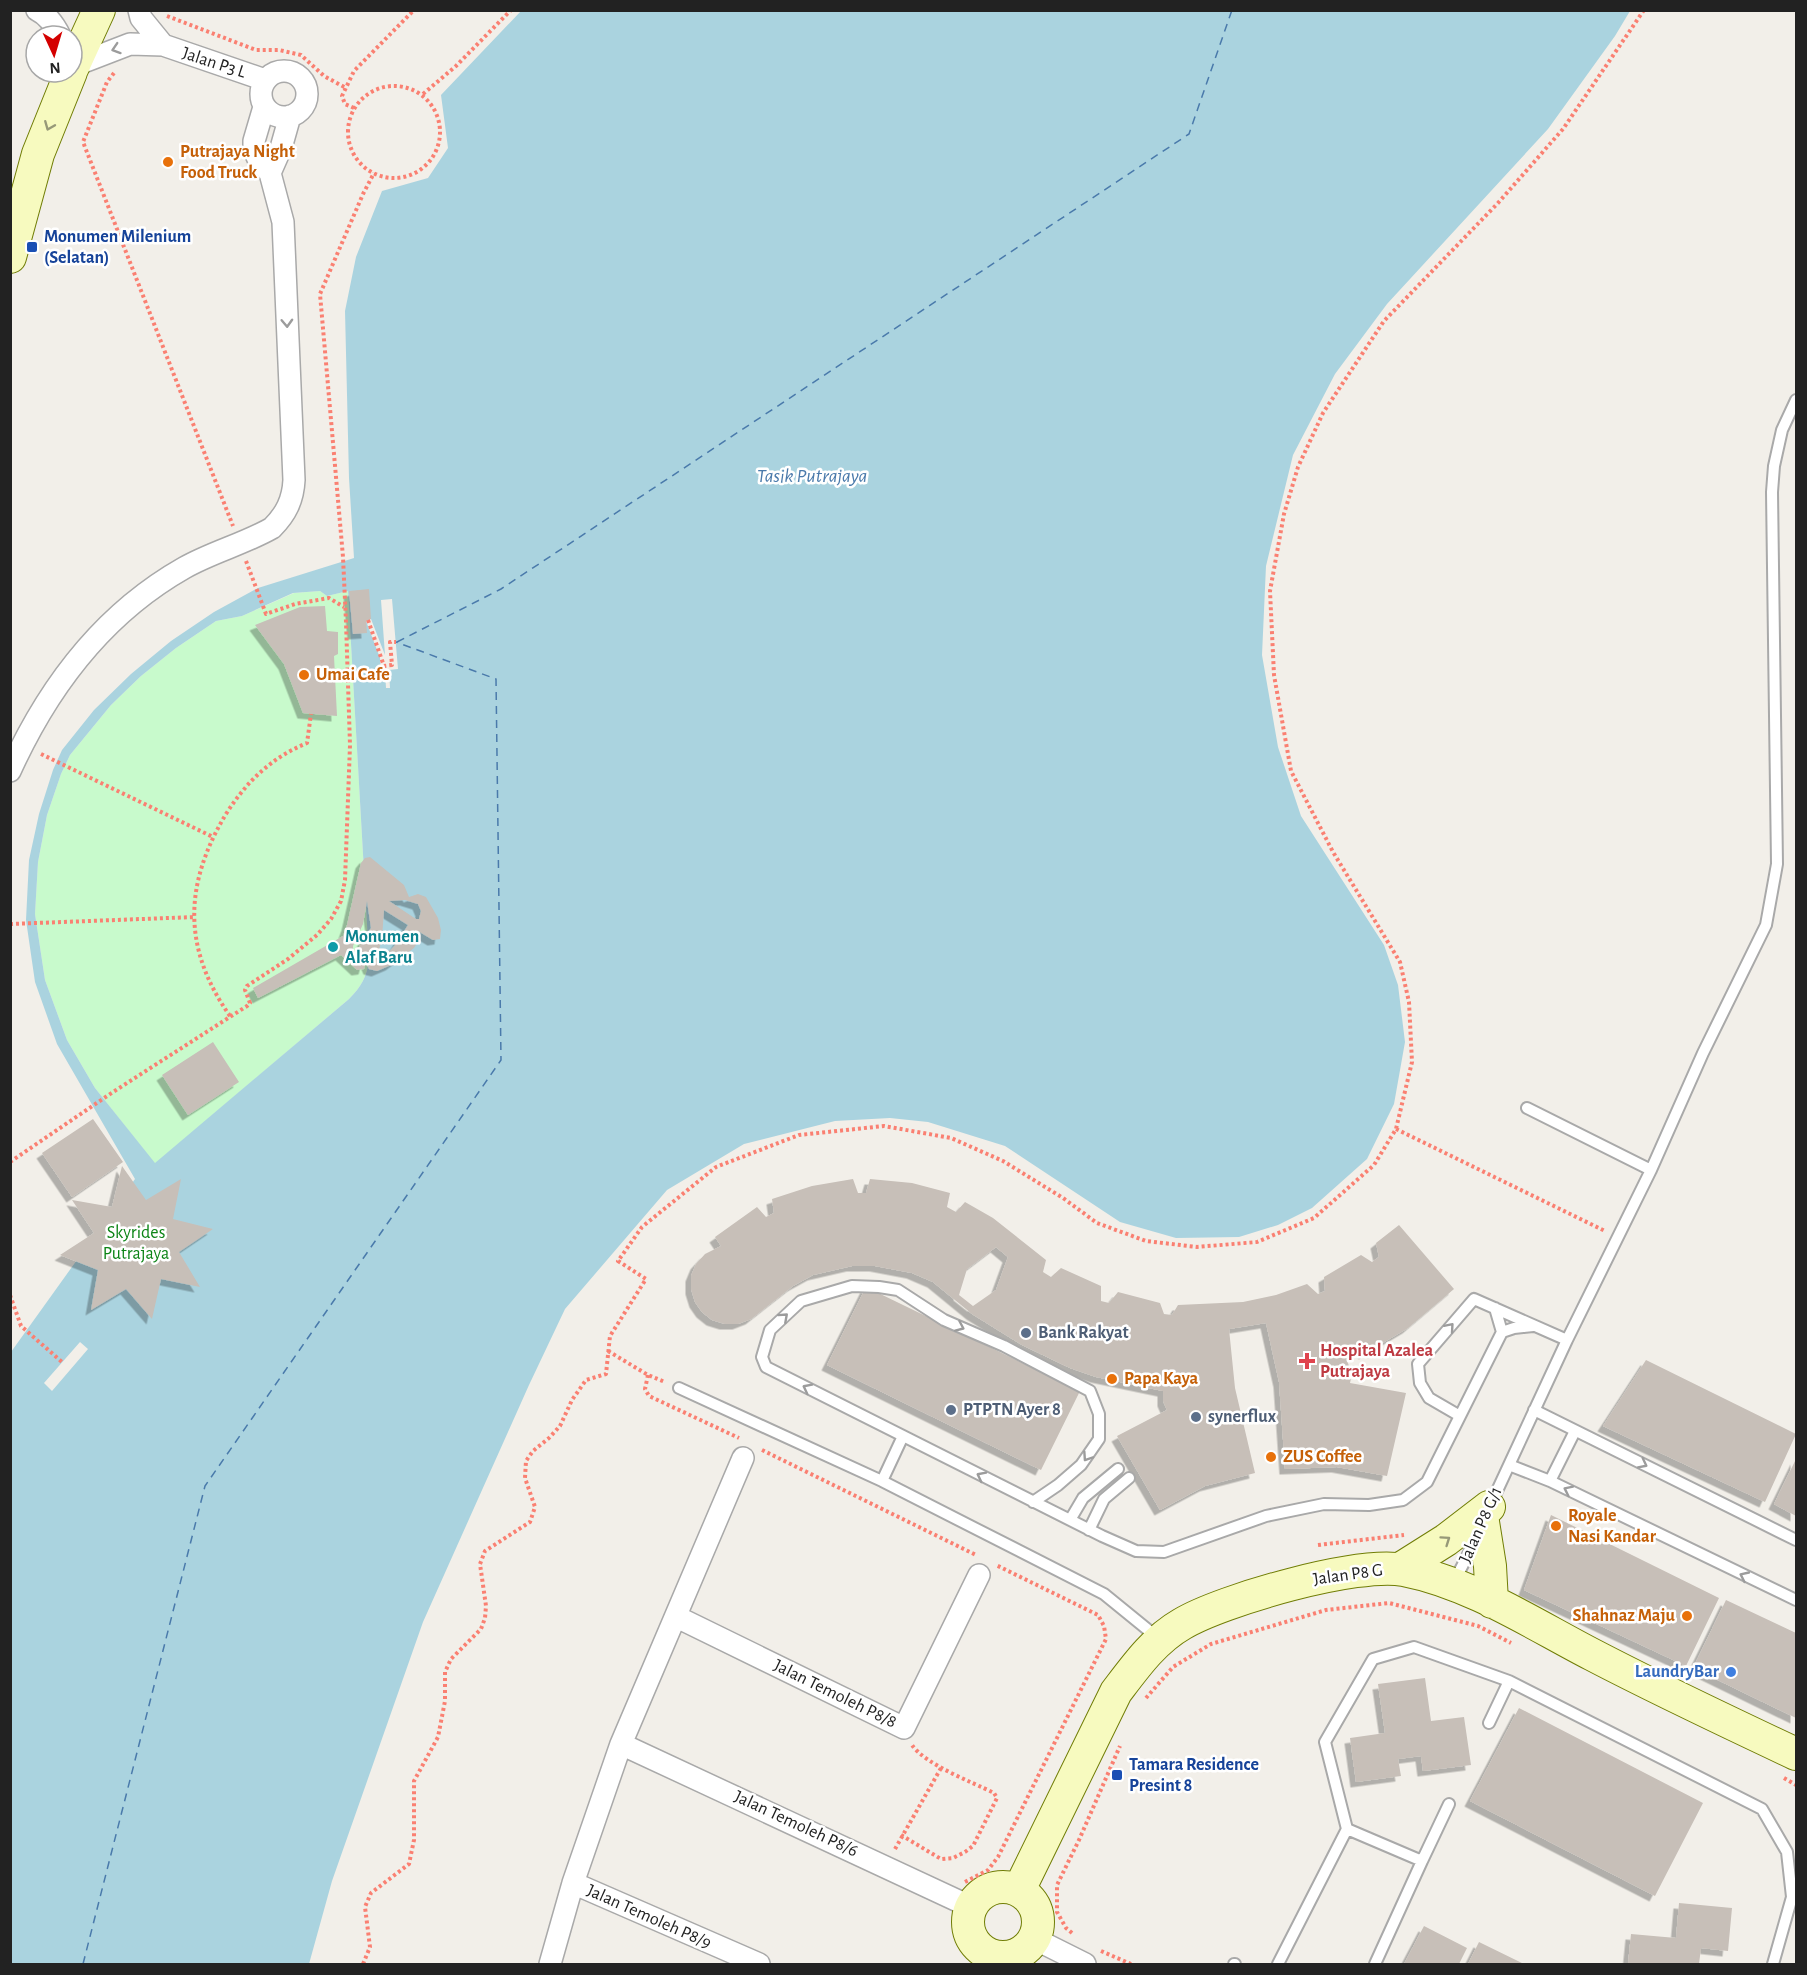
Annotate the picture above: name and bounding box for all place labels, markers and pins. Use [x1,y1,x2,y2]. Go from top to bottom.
place label: Putrajaya Night Food Truck [180,143,295,182]
marker: Putrajaya Night Food Truck [161,155,175,169]
place label: Monumen Milenium (Selatan) [44,228,191,267]
marker: Monumen Milenium (Selatan) [25,240,39,254]
place label: Umai Cafe [316,666,390,684]
marker: Umai Cafe [297,668,311,682]
place label: Monumen Alaf Baru [345,928,419,967]
marker: Monumen Alaf Baru [326,940,340,954]
place label: Bank Rakyat [1038,1324,1129,1342]
marker: Bank Rakyat [1019,1326,1033,1340]
place label: Hospital Azalea Putrajaya [1320,1342,1434,1381]
marker: Hospital Azalea Putrajaya [1298,1352,1316,1370]
place label: Papa Kaya [1124,1370,1199,1388]
marker: Papa Kaya [1105,1372,1119,1386]
place label: PTPTN Ayer 8 [963,1401,1061,1419]
marker: PTPTN Ayer 8 [944,1403,958,1417]
place label: synerflux [1208,1408,1277,1426]
marker: synerflux [1189,1410,1203,1424]
place label: ZUS Coffee [1283,1448,1362,1466]
marker: ZUS Coffee [1264,1450,1278,1464]
place label: Royale Nasi Kandar [1568,1507,1657,1546]
marker: Royale Nasi Kandar [1549,1519,1563,1533]
place label: Shahnaz Maju [1573,1607,1676,1625]
marker: Shahnaz Maju [1680,1609,1694,1623]
place label: LaundryBar [1635,1663,1720,1681]
marker: LaundryBar [1724,1665,1738,1679]
place label: Tamara Residence Presint 8 [1129,1756,1259,1795]
marker: Tamara Residence Presint 8 [1110,1768,1124,1782]

